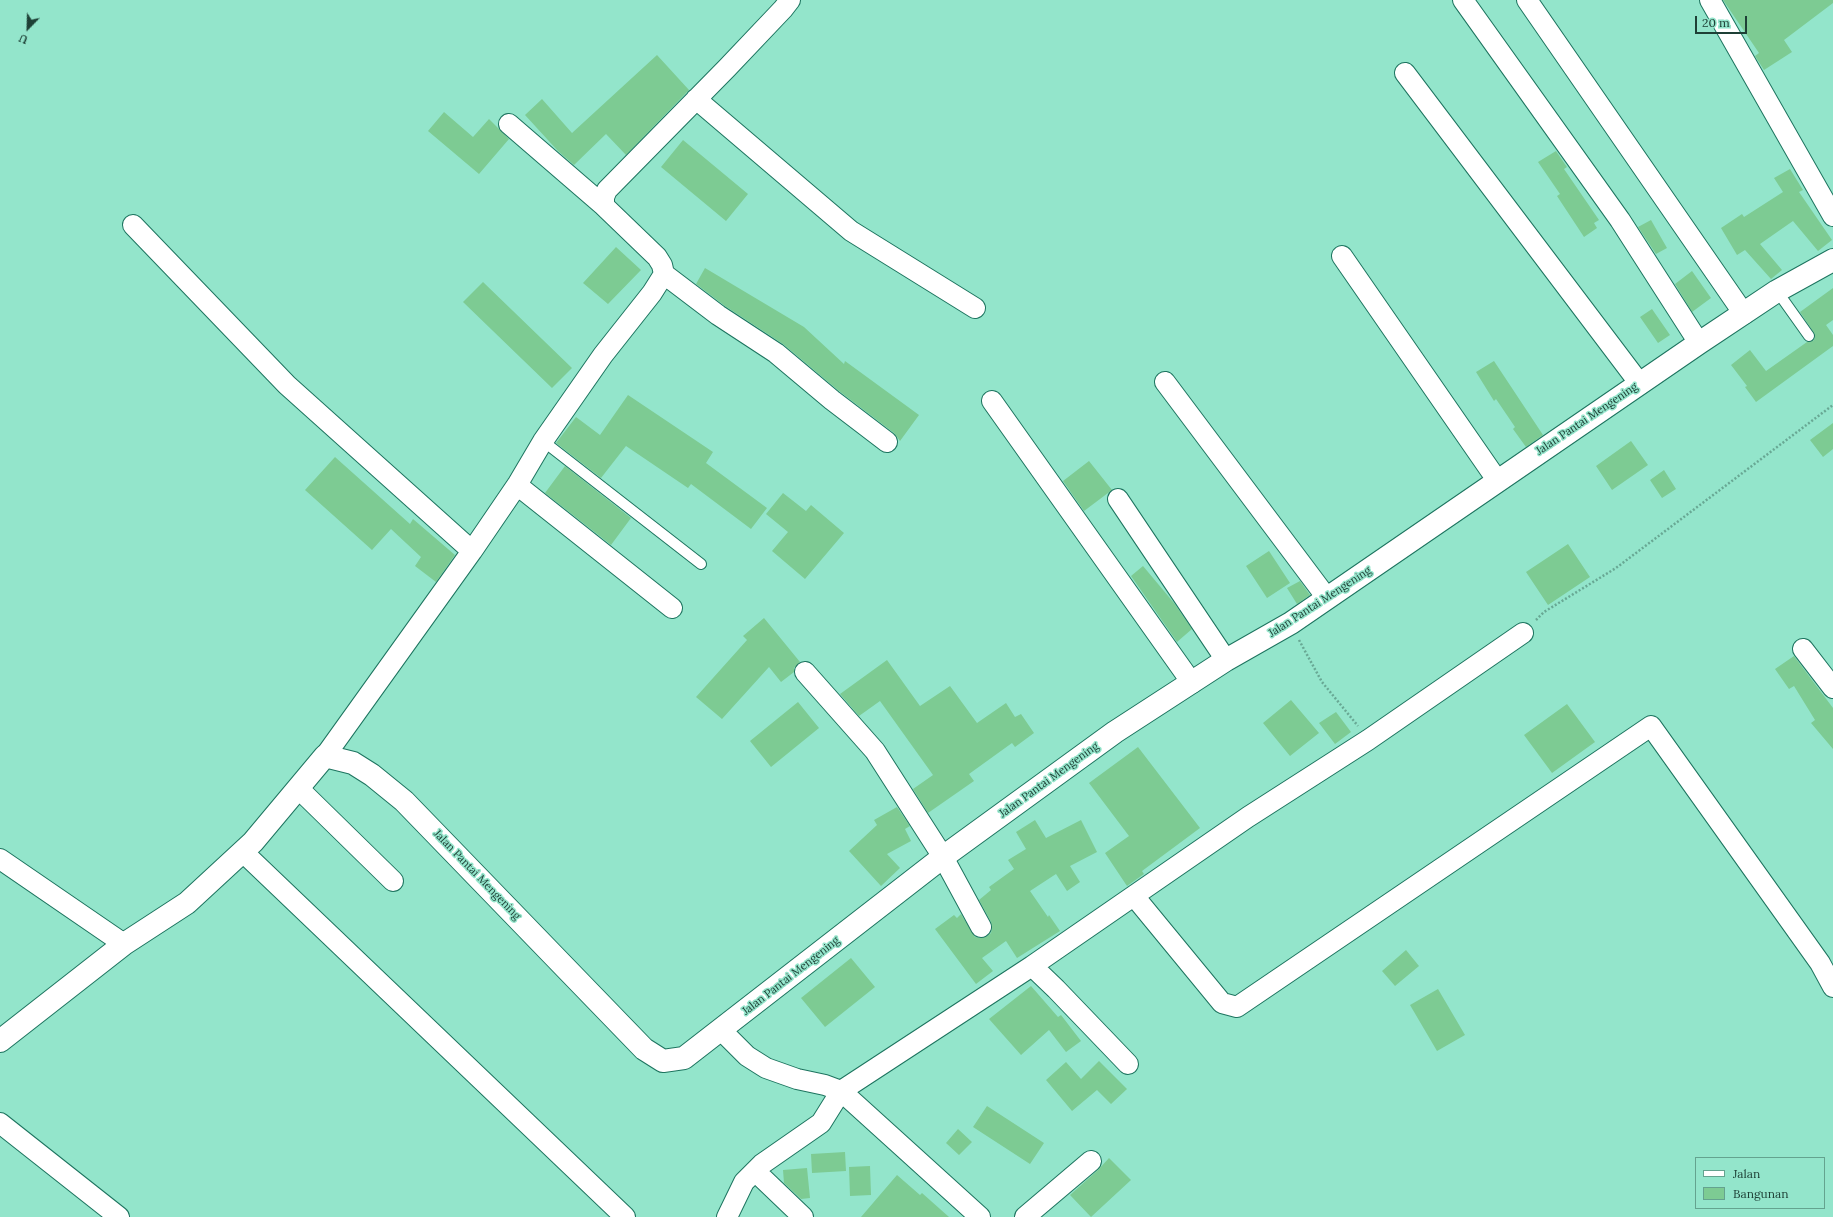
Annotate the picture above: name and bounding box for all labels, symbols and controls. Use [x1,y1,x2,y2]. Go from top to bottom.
north arrow [8,8,48,48]
scale bar [1697,8,1749,34]
text: 20 m [1702,15,1730,30]
text: U [17,31,30,47]
street label: Jalan Pantai Mengening [1534,380,1640,458]
street label: Jalan Pantai Mengening [1266,564,1374,640]
street label: Jalan Pantai Mengening [997,739,1101,821]
street label: Jalan Pantai Mengening [431,827,523,923]
street label: Jalan Pantai Mengening [740,934,842,1018]
legend [1695,1157,1825,1209]
text: Jalan [1733,1166,1760,1181]
text: Bangunan [1733,1186,1789,1201]

